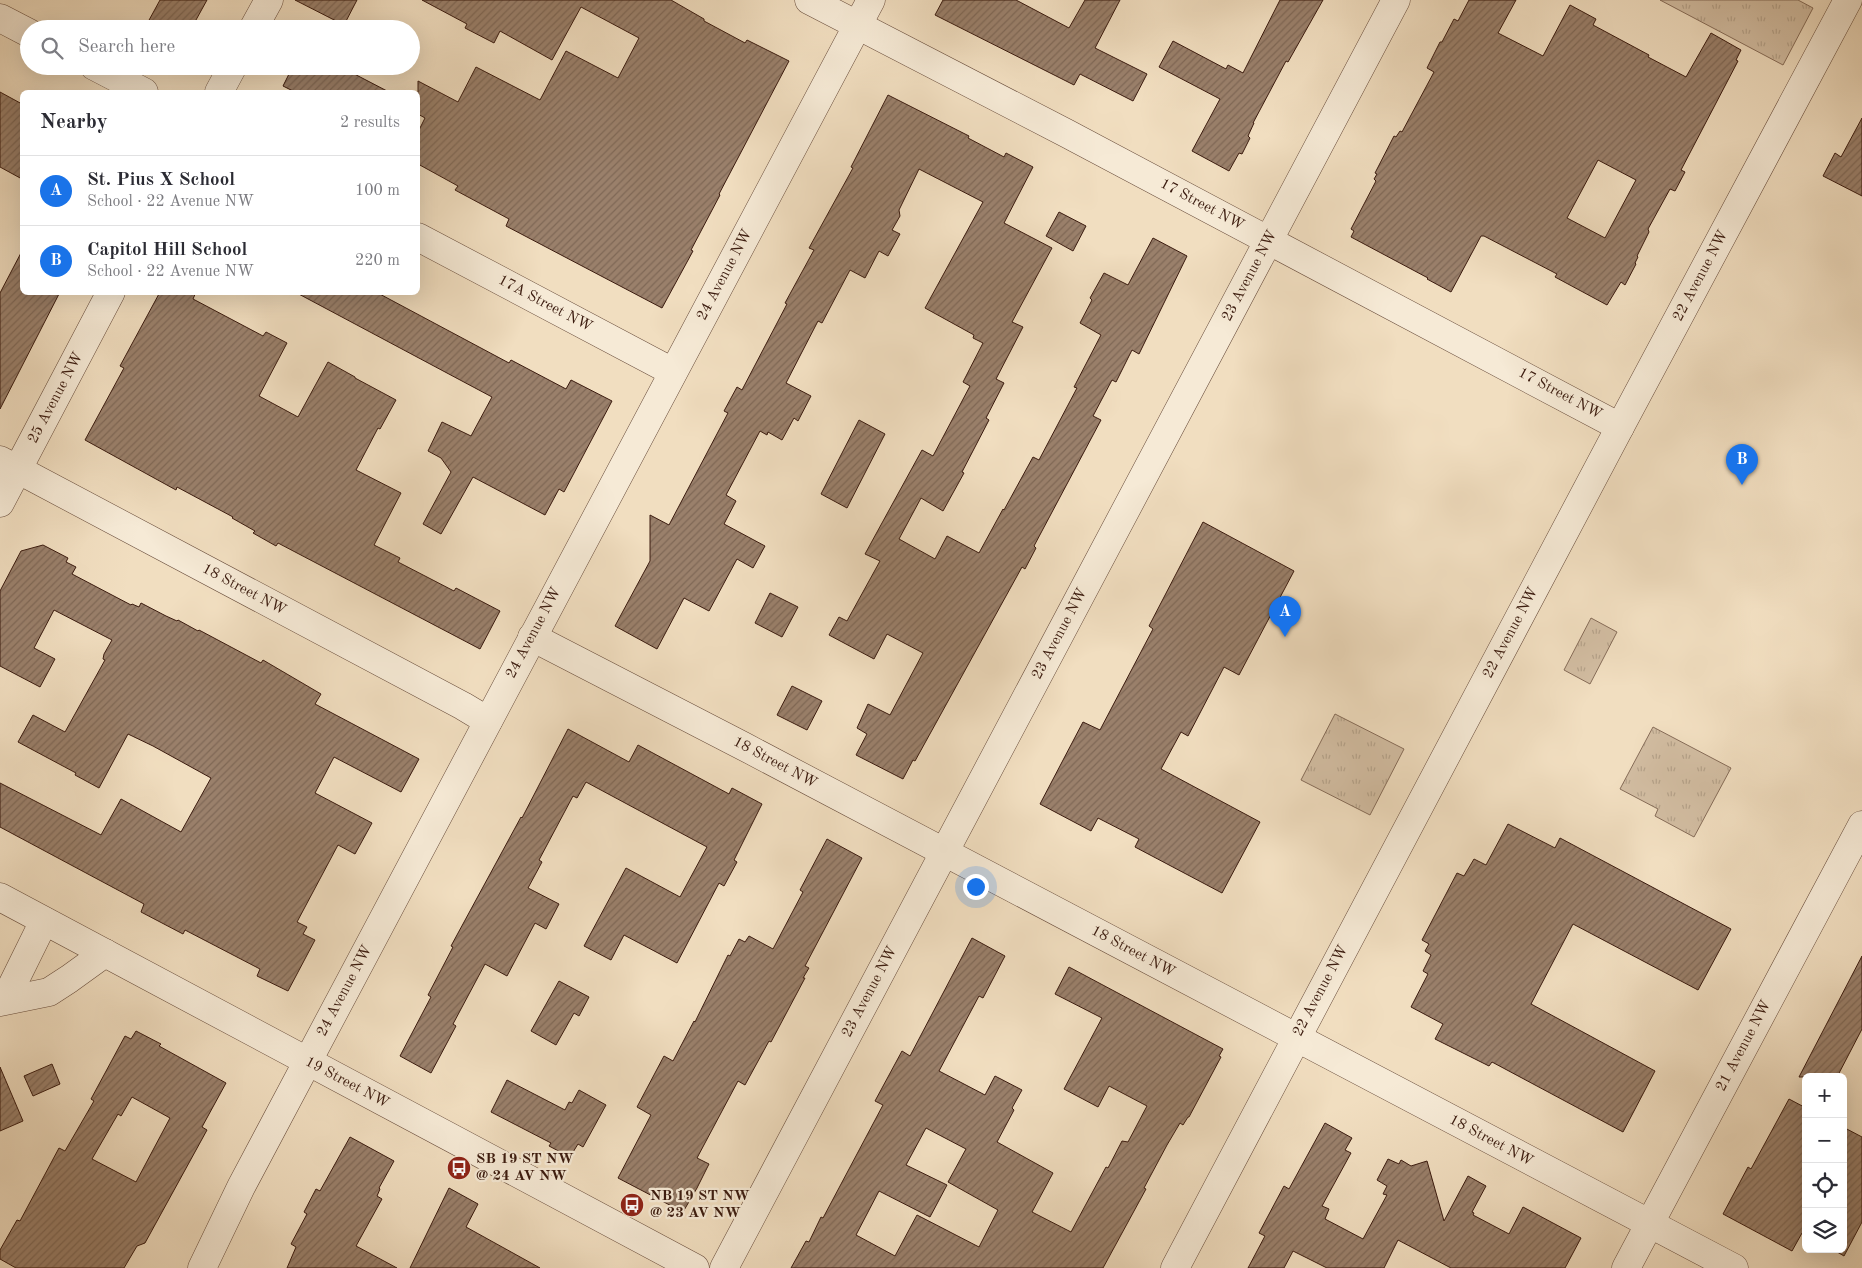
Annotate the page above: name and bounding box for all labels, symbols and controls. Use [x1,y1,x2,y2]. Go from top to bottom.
search box [20,20,420,75]
icon: search [38,34,66,62]
text: Search here [78,38,175,57]
text: Nearby [40,112,108,133]
text: 2 results [340,115,400,131]
text: St. Pius X School [87,171,235,190]
street label: 17 Street NW [1157,177,1247,233]
text: A [50,183,62,199]
text: 100 m [355,183,400,199]
text: School · 22 Avenue NW [87,194,254,210]
street label: 24 Avenue NW [695,227,755,323]
street label: 23 Avenue NW [1220,228,1280,324]
street label: 22 Avenue NW [1671,228,1731,324]
text: Capitol Hill School [87,241,247,260]
text: B [50,253,62,269]
text: 220 m [355,253,400,269]
text: School · 22 Avenue NW [87,264,254,280]
street label: 17A Street NW [495,273,595,335]
street label: 25 Avenue NW [26,350,86,446]
street label: 17 Street NW [1515,366,1605,422]
pin: B [1726,444,1758,485]
street label: 18 Street NW [199,562,289,618]
street label: 24 Avenue NW [504,585,564,681]
street label: 22 Avenue NW [1481,585,1541,681]
street label: 23 Avenue NW [1030,586,1090,682]
pin: A [1269,596,1301,637]
street label: 18 Street NW [730,735,820,791]
your location [963,874,989,900]
street label: 18 Street NW [1088,924,1178,980]
street label: 24 Avenue NW [315,943,375,1039]
street label: 22 Avenue NW [1291,943,1351,1039]
street label: 23 Avenue NW [840,944,900,1040]
street label: 21 Avenue NW [1714,998,1774,1094]
street label: 19 Street NW [302,1055,392,1111]
map controls [1802,1073,1847,1253]
button: + [1802,1073,1847,1118]
street label: 18 Street NW [1446,1113,1536,1169]
button: − [1802,1118,1847,1163]
place label: SB 19 ST NW @ 24 AV NW [476,1152,574,1184]
bus stop icon: SB 19 ST NW @ 24 AV NW [446,1155,472,1181]
button: locate [1802,1163,1847,1208]
place label: NB 19 ST NW @ 23 AV NW [650,1189,750,1221]
bus stop icon: NB 19 ST NW @ 23 AV NW [619,1192,645,1218]
button: layers [1802,1208,1847,1253]

